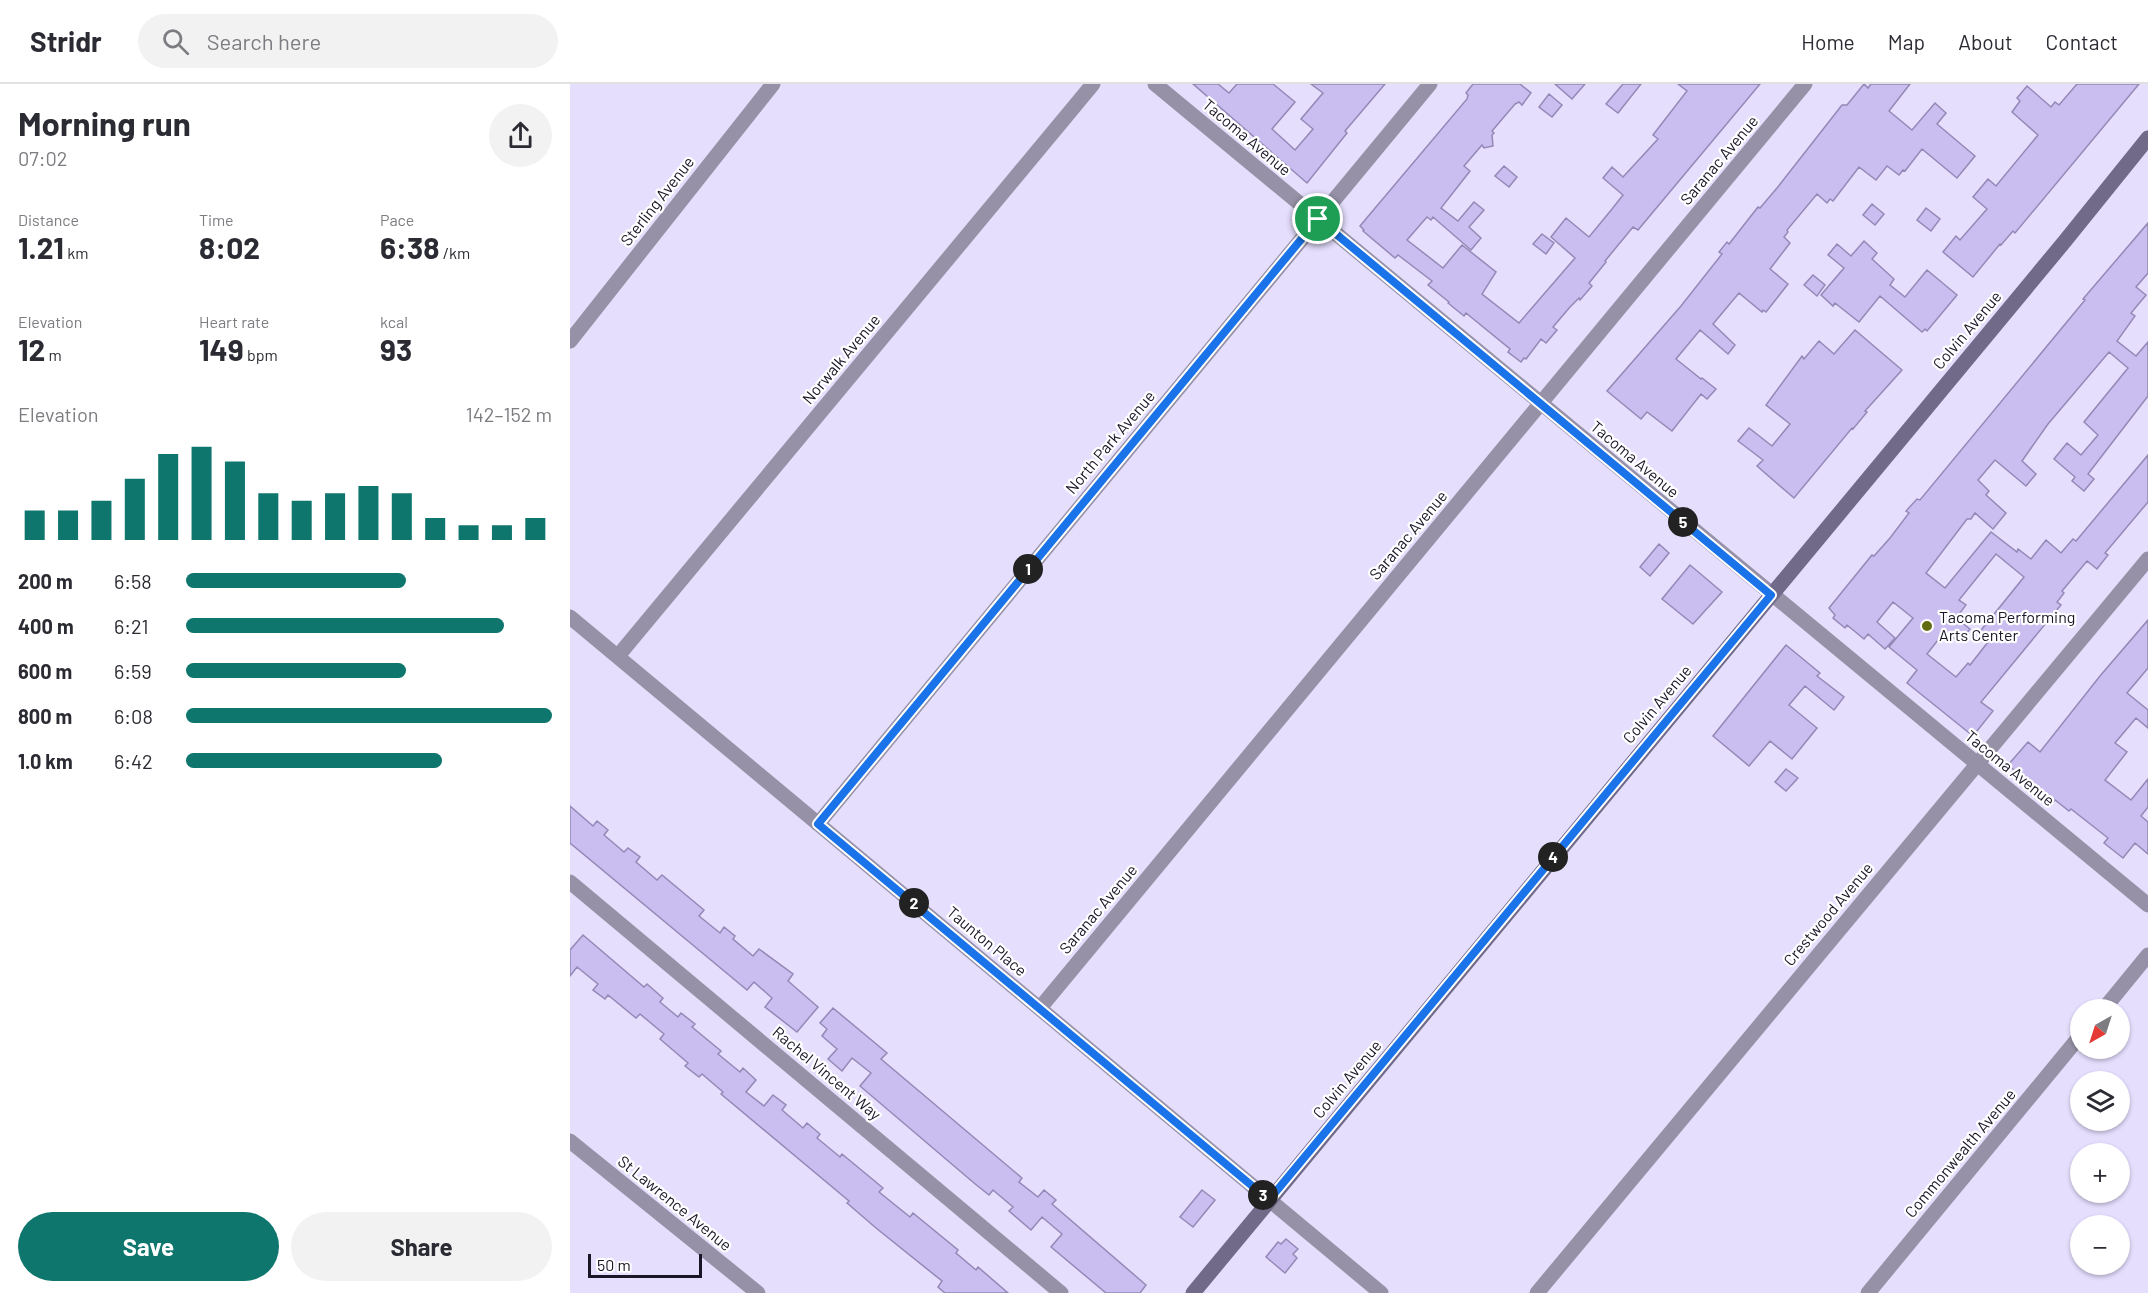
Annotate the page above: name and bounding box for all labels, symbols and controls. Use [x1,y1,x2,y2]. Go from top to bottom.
search box [138,14,558,68]
text: Stridr [30,24,102,58]
icon: search [159,25,192,58]
text: Search here [207,28,321,54]
text: Home [1801,29,1855,54]
text: Map [1888,29,1925,54]
text: About [1958,29,2013,54]
text: Contact [2046,29,2118,54]
street label: Tacoma Avenue [1199,94,1295,179]
text: Morning run [18,103,191,143]
button: share [489,104,552,167]
street label: Saranac Avenue [1676,111,1761,208]
text: 07:02 [18,146,68,170]
street label: Sterling Avenue [616,152,697,249]
pin [1292,193,1343,244]
icon: arrive [1301,202,1334,235]
text: Distance [18,210,79,229]
text: Time [199,210,234,229]
text: Pace [380,210,414,229]
text: 1.21 [18,229,64,265]
text: 8:02 [199,229,260,265]
text: 6:38 [380,229,439,265]
text: km [64,243,88,262]
text: /km [439,243,470,262]
street label: Colvin Avenue [1928,287,2005,373]
street label: Norwalk Avenue [798,310,884,407]
text: Elevation [18,312,82,331]
text: Heart rate [199,312,269,331]
text: kcal [380,312,408,331]
text: 12 [18,331,45,367]
text: 149 [199,331,244,367]
text: 93 [380,331,412,367]
text: m [45,345,62,364]
text: bpm [244,345,278,364]
street label: North Park Avenue [1061,386,1158,497]
text: Elevation [18,402,99,426]
text: 142–152 m [466,402,552,426]
street label: Tacoma Avenue [1587,416,1683,501]
street label: Saranac Avenue [1365,486,1450,583]
pin: 5 [1668,507,1698,537]
text: 5 [1679,512,1687,531]
pin: 1 [1013,554,1043,584]
text: 1 [1025,559,1031,578]
text: 200 m [18,569,73,593]
text: 6:58 [114,569,152,593]
place label: Tacoma Performing Arts Center [1939,607,2075,644]
text: 400 m [18,614,74,638]
text: 6:21 [114,614,149,638]
marker: Tacoma Performing Arts Center [1920,619,1934,633]
text: 600 m [18,659,72,683]
text: 6:59 [114,659,152,683]
street label: Colvin Avenue [1618,661,1695,747]
text: 800 m [18,704,72,728]
text: 6:08 [114,704,153,728]
street label: Tacoma Avenue [1962,726,2059,809]
text: 1.0 km [18,749,73,773]
text: 6:42 [114,749,153,773]
pin: 4 [1538,842,1568,872]
text: 4 [1548,847,1558,866]
street label: Crestwood Avenue [1779,858,1876,969]
street label: Saranac Avenue [1055,860,1140,957]
pin: 2 [899,888,929,918]
text: 2 [910,893,918,912]
street label: Taunton Place [943,902,1031,980]
north arrow [2070,999,2130,1059]
map controls [2070,999,2130,1275]
street label: Rachel Vincent Way [769,1022,886,1124]
street label: Colvin Avenue [1308,1036,1385,1122]
button: layers [2070,1071,2130,1131]
street label: Commonwealth Avenue [1900,1085,2019,1221]
button: + [2070,1143,2130,1203]
street label: St Lawrence Avenue [615,1151,736,1254]
pin: 3 [1248,1180,1278,1210]
text: 3 [1259,1185,1267,1204]
button: Save [18,1212,279,1281]
button: Share [291,1212,552,1281]
button: − [2070,1215,2130,1275]
scale bar [588,1251,702,1278]
text: 50 m [597,1255,631,1274]

